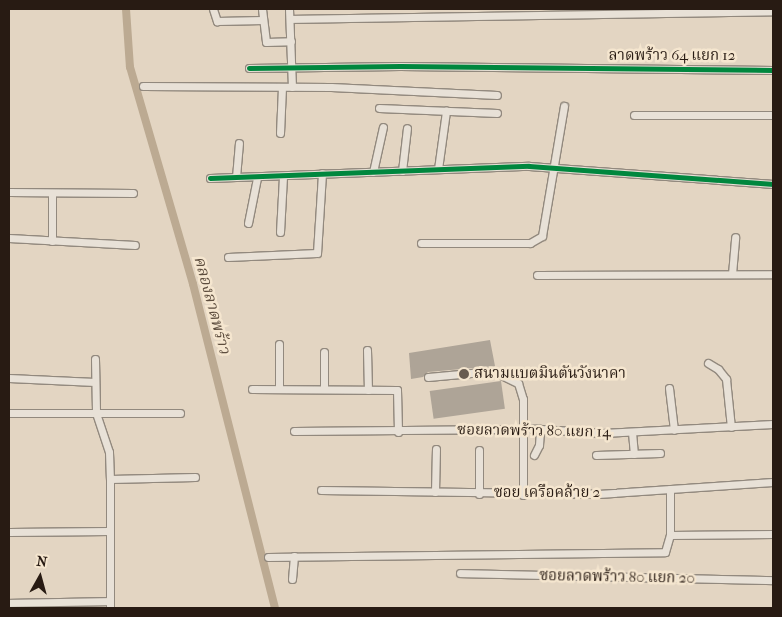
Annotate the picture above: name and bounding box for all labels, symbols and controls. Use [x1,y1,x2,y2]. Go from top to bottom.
street label: ลาดพร้าว 64 แยก 12 [609,47,735,65]
water label: คลองลาดพร้าว [190,254,234,356]
place label: สนามแบตมินตันวังนาคา [474,365,626,383]
marker: สนามแบตมินตันวังนาคา [458,368,470,380]
street label: ซอยลาดพร้าว 80 แยก 14 [457,421,611,441]
street label: ซอย เครือคล้าย 2 [494,484,600,502]
north arrow [15,552,65,602]
text: N [36,553,48,571]
street label: ซอยลาดพร้าว 80 แยก 20 [539,567,695,587]

